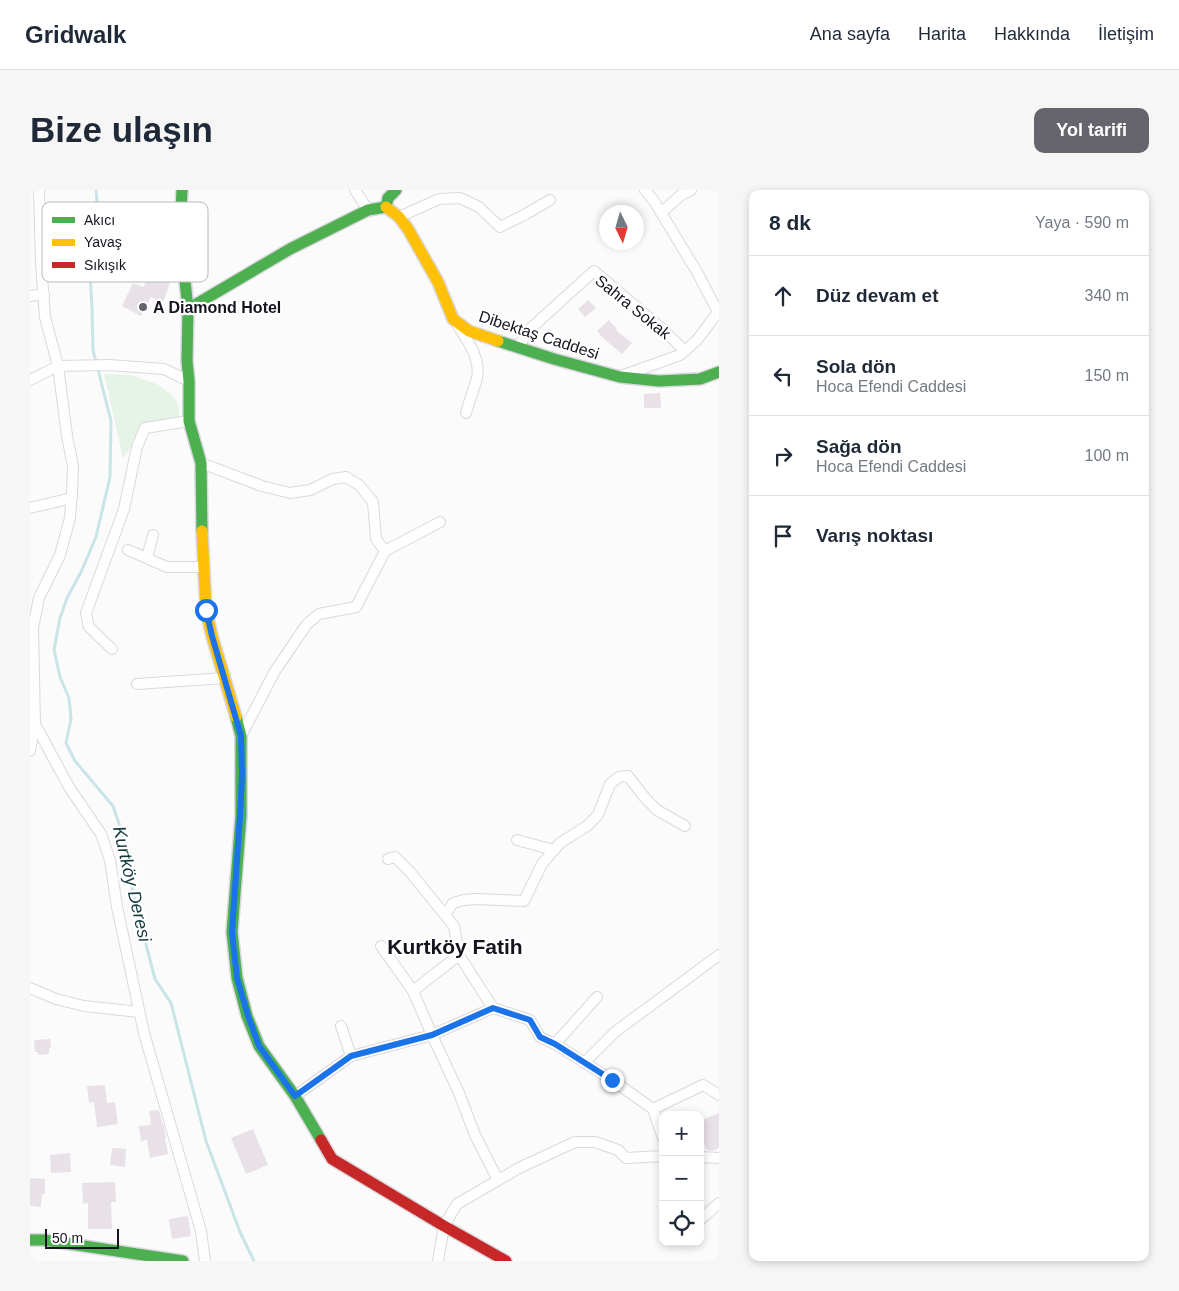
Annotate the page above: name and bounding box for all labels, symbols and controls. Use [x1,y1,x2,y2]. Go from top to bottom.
text: Gridwalk [25,21,126,48]
text: Ana sayfa [810,24,890,44]
text: Harita [918,24,966,44]
text: Hakkında [994,24,1070,44]
text: İletişim [1098,24,1154,44]
button: Yol tarifi [1034,108,1149,153]
text: Bize ulaşın [30,110,213,149]
legend [42,202,208,282]
north arrow [599,205,644,250]
text: 8 dk [769,211,811,234]
text: Akıcı [84,212,115,228]
text: Yaya · 590 m [1035,214,1129,231]
text: Yavaş [84,234,122,250]
text: Sıkışık [84,257,127,273]
street label: Sahra Sokak [592,272,675,343]
icon: ahead [769,282,797,310]
text: Düz devam et [816,285,938,306]
text: 340 m [1085,287,1129,304]
place label: A Diamond Hotel [153,299,281,316]
marker: A Diamond Hotel [137,301,149,313]
street label: Dibektaş Caddesi [477,308,601,362]
text: Sola dön [816,356,896,377]
icon: left [769,362,797,390]
text: 150 m [1085,367,1129,384]
text: Hoca Efendi Caddesi [816,378,966,395]
text: Sağa dön [816,436,902,457]
icon: right [769,442,797,470]
text: 100 m [1085,447,1129,464]
text: Hoca Efendi Caddesi [816,458,966,475]
icon: arrive [769,522,797,550]
text: Varış noktası [816,525,933,546]
route start [195,599,218,622]
water label: Kurtköy Deresi [109,824,155,945]
district label: Kurtköy Fatih [387,935,523,958]
route end [601,1069,624,1092]
map controls [659,1111,704,1246]
button: + [659,1111,704,1156]
button: − [659,1156,704,1201]
button: locate [659,1201,704,1246]
scale bar [45,1226,119,1249]
text: 50 m [52,1230,83,1246]

